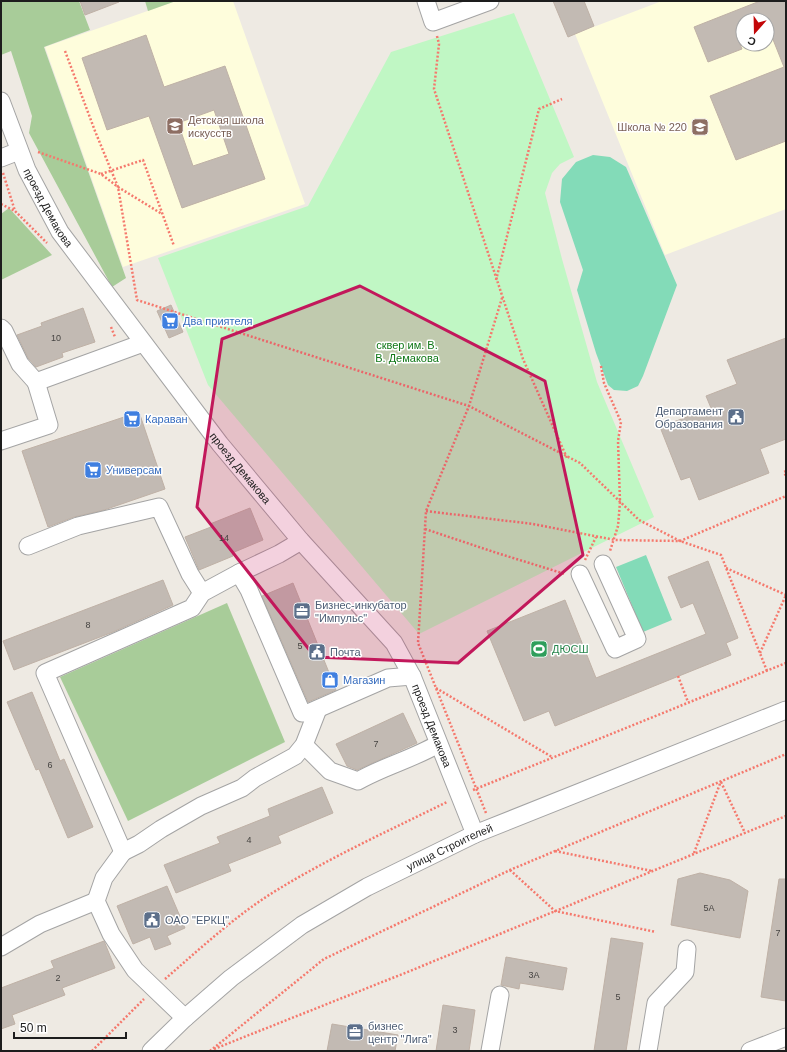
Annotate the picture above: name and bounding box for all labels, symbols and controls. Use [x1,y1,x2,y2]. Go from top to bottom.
north arrow [735,12,775,52]
text: С [746,34,757,48]
place label: Детская школа искусств [188,114,265,139]
school or university icon: Детская школа искусств [165,116,185,136]
school or university icon: Школа № 220 [690,117,710,137]
place label: Школа № 220 [617,121,687,133]
street label: проезд Демакова [21,166,76,250]
supermarket icon: Два приятеля [160,311,180,331]
place label: Два приятеля [183,315,253,327]
house number: 10 [51,333,61,343]
park label: сквер им. В. В. Демакова [375,339,440,364]
place label: Департамент Образования [655,405,723,430]
public building icon: Департамент Образования [726,407,746,427]
supermarket icon: Караван [122,409,142,429]
place label: Караван [145,413,188,425]
street label: проезд Демакова [207,430,274,507]
supermarket icon: Универсам [83,460,103,480]
place label: Универсам [106,464,162,476]
house number: 14 [219,533,229,543]
place label: Бизнес-инкубатор "Импульс" [315,599,407,624]
office icon: Бизнес-инкубатор "Импульс" [292,601,312,621]
house number: 8 [85,620,91,630]
sports icon: ДЮСШ [529,639,549,659]
house number: 5 [297,641,303,651]
public building icon: Почта [307,642,327,662]
place label: ДЮСШ [552,643,588,655]
place label: Почта [330,646,361,658]
shop icon: Магазин [320,670,340,690]
place label: Магазин [343,674,385,686]
street label: проезд Демакова [410,682,454,770]
house number: 7 [373,739,379,749]
house number: 6 [47,760,53,770]
street label: улица Строителей [404,822,494,873]
house number: 4 [246,835,252,845]
house number: 5А [703,903,715,913]
public building icon: ОАО "ЕРКЦ" [142,910,162,930]
place label: ОАО "ЕРКЦ" [165,914,229,926]
house number: 7 [775,928,781,938]
house number: 3А [528,970,540,980]
house number: 2 [55,973,61,983]
house number: 5 [615,992,621,1002]
scale bar [14,1014,126,1040]
place label: бизнес центр "Лига" [368,1020,432,1045]
text: 50 m [20,1021,47,1035]
office icon: бизнес центр "Лига" [345,1022,365,1042]
house number: 3 [452,1025,458,1035]

